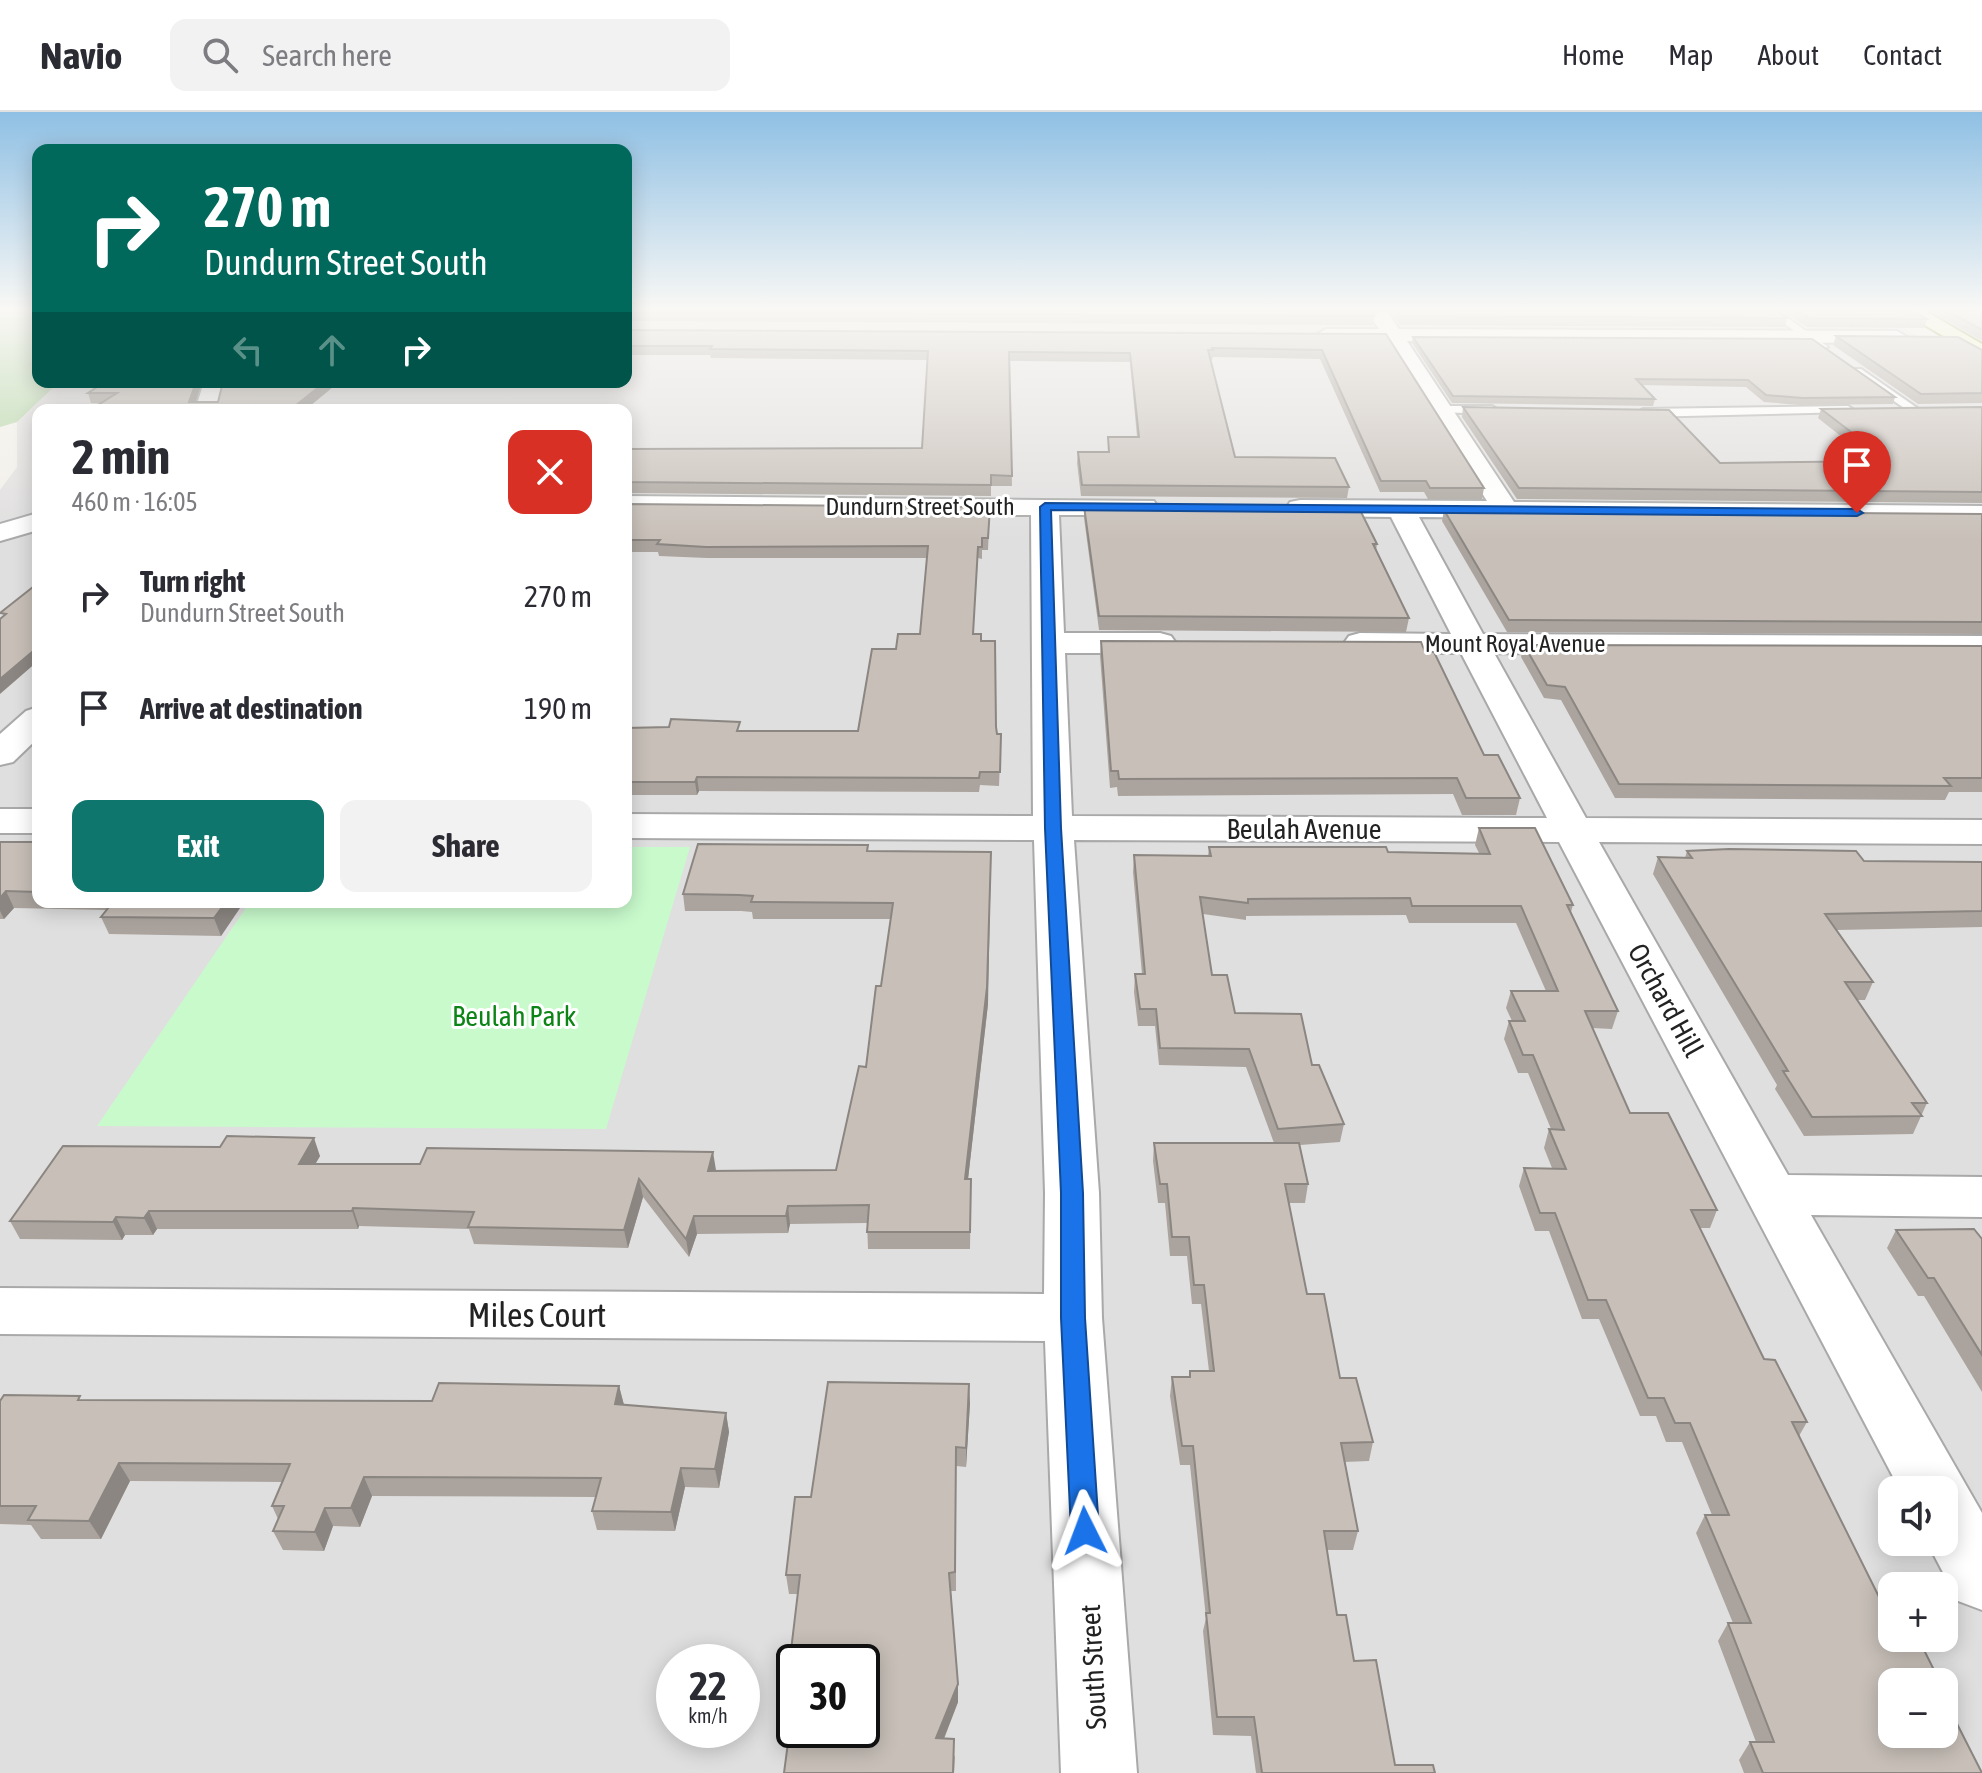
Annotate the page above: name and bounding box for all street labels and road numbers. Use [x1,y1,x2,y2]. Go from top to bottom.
street label: Dundurn Street South [825,493,1015,520]
street label: Mount Royal Avenue [1425,630,1605,657]
street label: Beulah Avenue [1227,813,1381,845]
street label: Orchard Hill [1622,938,1710,1063]
street label: Miles Court [468,1295,606,1334]
street label: South Street [1074,1604,1112,1730]

